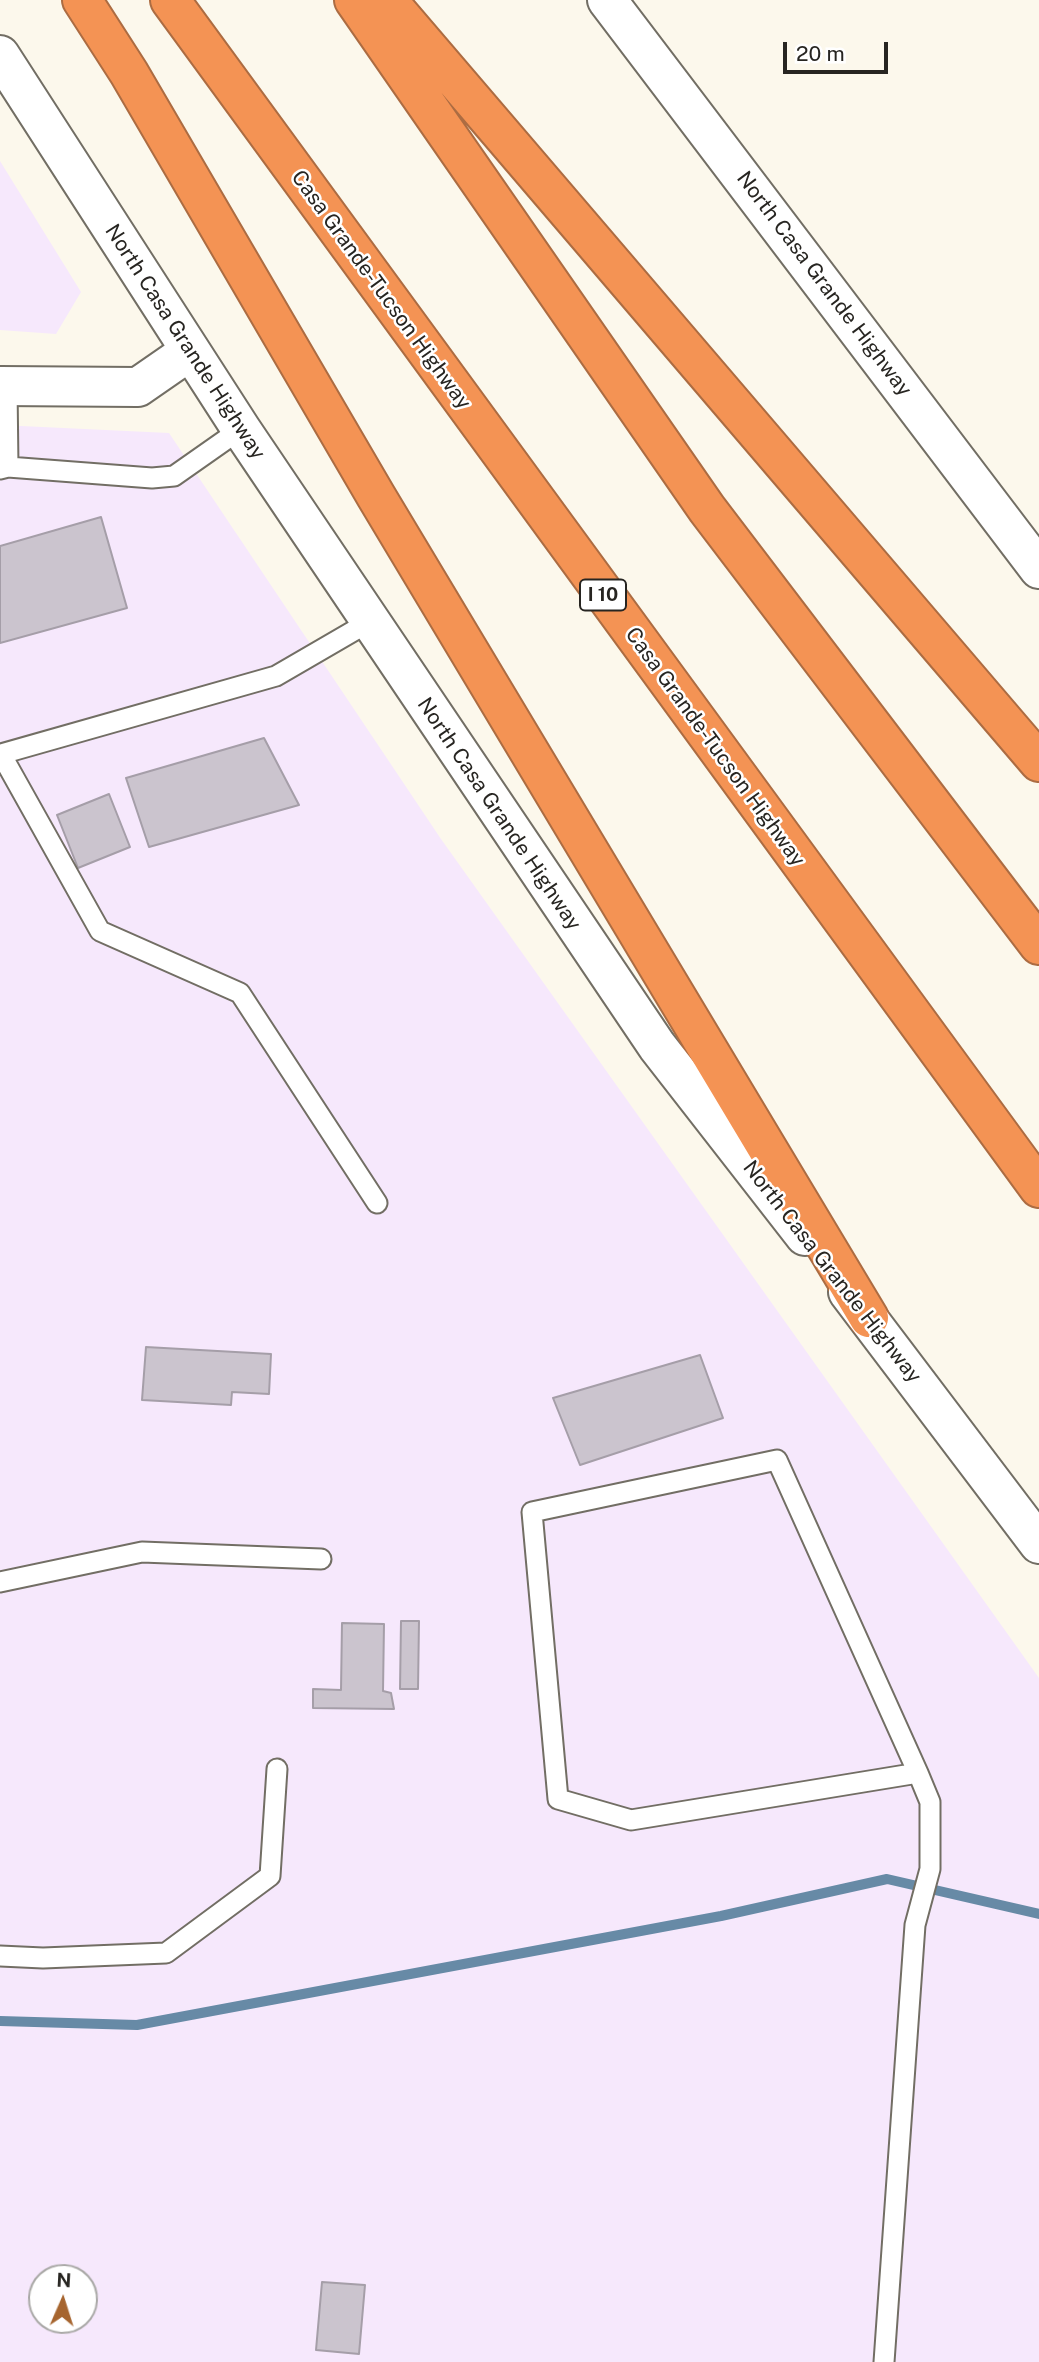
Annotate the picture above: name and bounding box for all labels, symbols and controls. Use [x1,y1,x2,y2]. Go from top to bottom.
scale bar [787,28,892,72]
text: 20 m [796,41,845,66]
street label: Casa Grande-Tucson Highway [286,166,476,414]
street label: North Casa Grande Highway [731,167,917,401]
street label: North Casa Grande Highway [99,220,271,464]
road number: I 10 [580,580,626,610]
street label: Casa Grande-Tucson Highway [620,623,810,871]
street label: North Casa Grande Highway [412,693,586,935]
street label: North Casa Grande Highway [737,1156,927,1388]
north arrow [28,2264,98,2334]
text: N [56,2269,72,2291]

